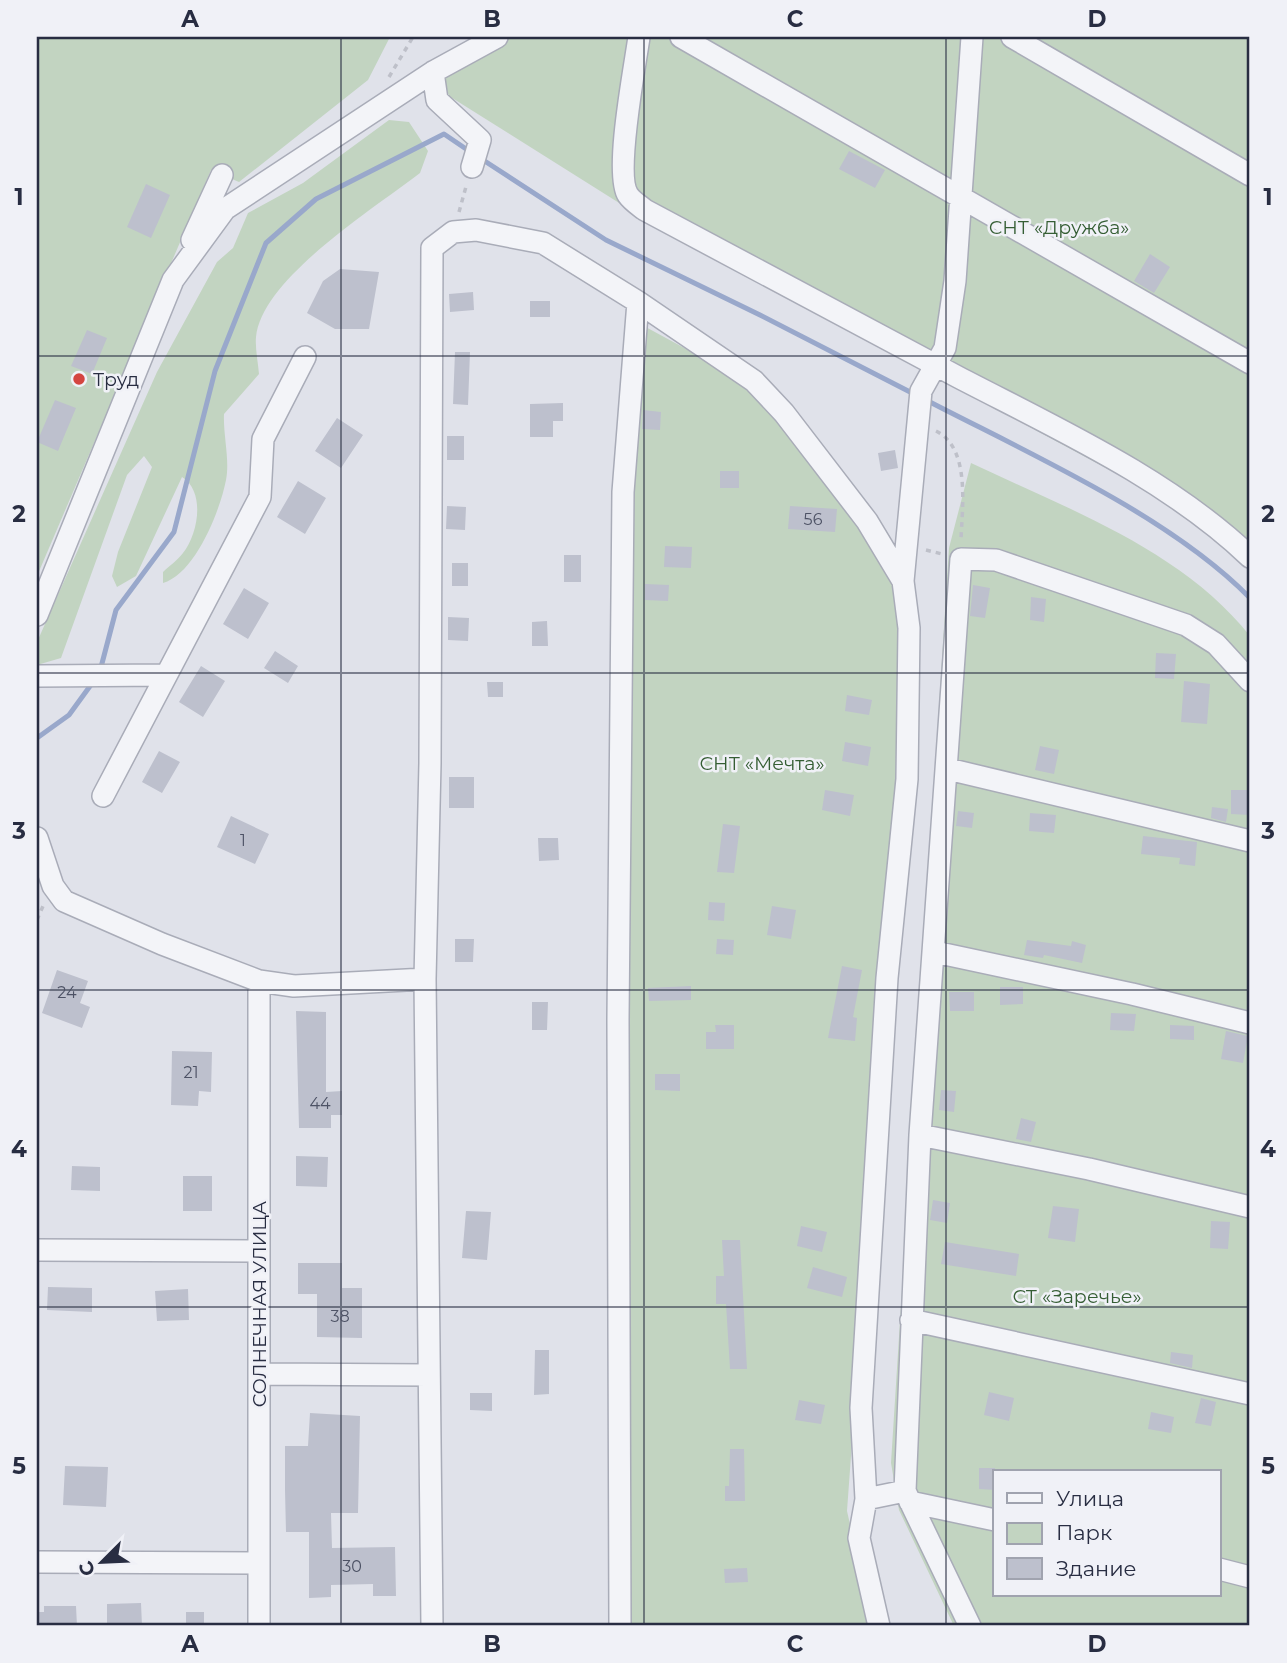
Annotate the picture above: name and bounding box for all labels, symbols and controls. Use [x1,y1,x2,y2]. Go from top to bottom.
text: A [180,5,199,33]
text: B [483,5,501,33]
text: C [787,5,804,33]
text: D [1088,5,1107,33]
text: 1 [14,183,24,211]
text: 1 [1263,183,1273,211]
park label: СНТ «Дружба» [989,216,1129,239]
place label: Труд [93,368,139,391]
marker: Труд [71,371,87,387]
text: 2 [12,500,26,528]
text: 2 [1261,500,1275,528]
house number: 56 [804,510,823,529]
park label: СНТ «Мечта» [700,752,824,775]
text: 3 [11,817,26,845]
text: 3 [1260,817,1275,845]
house number: 1 [240,831,246,850]
house number: 24 [57,983,77,1002]
house number: 21 [184,1063,198,1082]
house number: 44 [309,1094,331,1113]
text: 4 [11,1135,27,1163]
text: 4 [1260,1135,1276,1163]
street label: СОЛНЕЧНАЯ УЛИЦА [248,1201,271,1407]
park label: СТ «Заречье» [1012,1285,1142,1308]
house number: 38 [330,1307,350,1326]
text: 5 [12,1452,26,1480]
text: 5 [1261,1452,1275,1480]
legend [993,1470,1220,1596]
text: Улица [1056,1486,1124,1511]
text: Парк [1056,1520,1112,1545]
north arrow [66,1526,136,1596]
text: Здание [1056,1556,1137,1581]
house number: 30 [342,1557,362,1576]
text: С [74,1558,100,1580]
text: A [180,1630,199,1658]
text: B [483,1630,501,1658]
text: C [787,1630,804,1658]
text: D [1088,1630,1107,1658]

